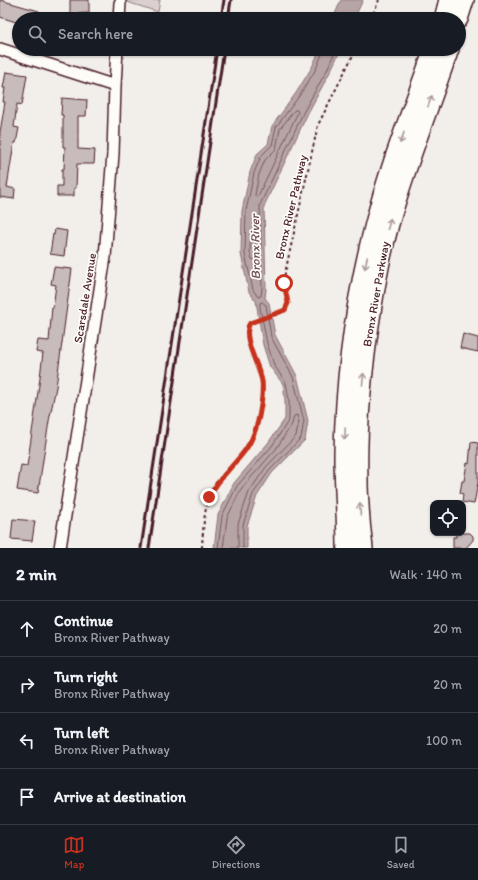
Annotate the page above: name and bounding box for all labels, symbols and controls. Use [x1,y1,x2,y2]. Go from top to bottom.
search box [12,12,466,56]
icon: search [26,23,48,45]
text: Search here [58,25,133,43]
one-way arrow [427,95,435,107]
one-way arrow [397,132,405,144]
street label: Bronx River Pathway [272,153,310,261]
water label: Bronx River [247,212,263,280]
one-way arrow [386,218,393,231]
street label: Bronx River Parkway [360,240,392,348]
street label: Scarsdale Avenue [71,252,99,344]
one-way arrow [361,256,369,269]
route start [275,274,293,292]
one-way arrow [359,373,366,386]
one-way arrow [341,427,348,440]
route end [200,488,218,506]
map controls [430,500,466,536]
button: locate [430,500,466,536]
one-way arrow [356,503,363,516]
text: 2 min [16,564,56,584]
text: Walk · 140 m [390,567,462,582]
text: Continue [54,612,113,630]
icon: ahead [16,618,38,640]
text: 20 m [433,621,462,636]
text: Bronx River Pathway [54,630,170,645]
text: Turn right [54,668,118,686]
icon: right [16,674,38,696]
text: 20 m [433,677,462,692]
text: Bronx River Pathway [54,686,170,701]
text: Turn left [54,724,109,742]
icon: left [16,730,38,752]
text: 100 m [426,733,462,748]
text: Bronx River Pathway [54,742,170,757]
icon: arrive [16,786,38,808]
text: Arrive at destination [54,788,186,806]
tab: Map [63,834,85,871]
tab: Directions [212,834,260,871]
tab: Saved [387,834,415,871]

